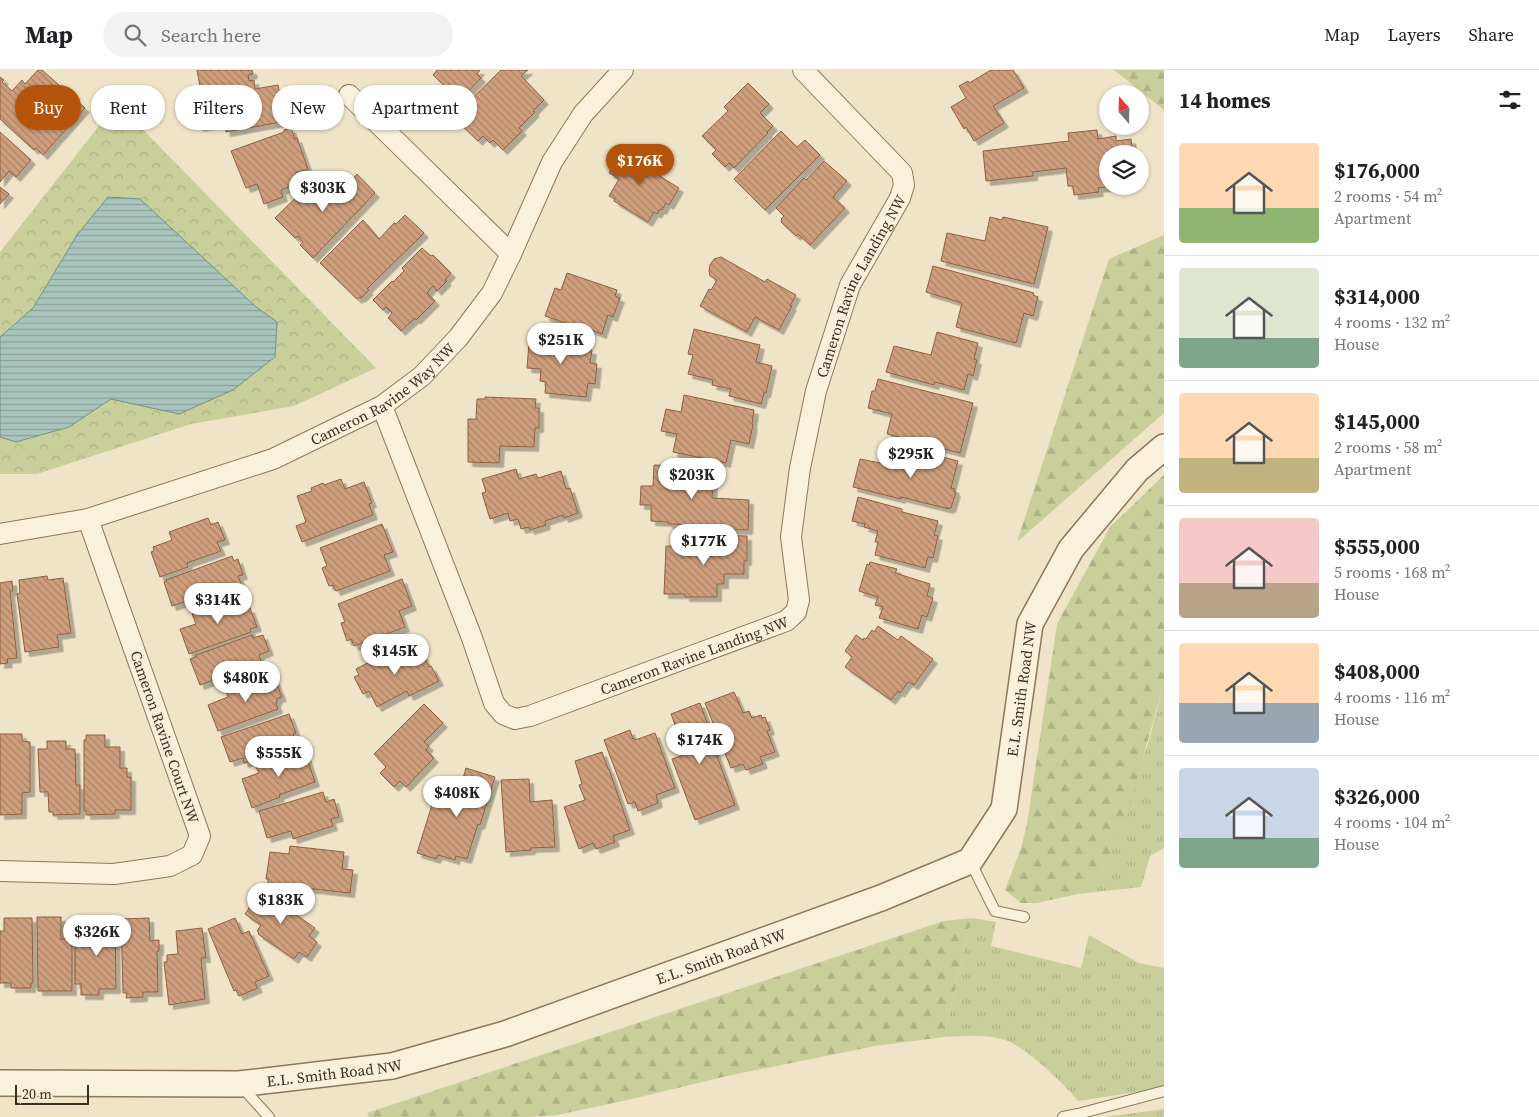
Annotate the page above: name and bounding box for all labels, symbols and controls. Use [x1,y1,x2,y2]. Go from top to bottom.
search box [103,12,453,57]
text: Map [25,18,73,51]
icon: search [121,21,149,49]
text: Search here [161,22,261,48]
text: Map [1324,22,1359,47]
text: Layers [1387,22,1440,47]
text: Share [1468,22,1514,47]
chip: Buy [15,85,81,130]
chip: Rent [91,85,165,130]
chip: Filters [175,85,262,130]
chip: New [272,85,344,130]
chip: Apartment [354,85,477,130]
north arrow [1099,85,1149,135]
map controls [1099,85,1149,195]
text: 14 homes [1179,86,1271,115]
icon: filters [1496,86,1524,114]
pin: $176K [605,144,675,186]
button: layers [1099,145,1149,195]
text: $176K [617,149,663,171]
text: $176,000 [1334,156,1420,185]
icon: home [1219,163,1279,223]
pin: $303K [288,170,358,213]
text: $303K [300,176,346,198]
text: 2 rooms · 54 m² [1334,185,1442,207]
street label: Cameron Ravine Landing NW [811,190,911,380]
text: Apartment [1334,207,1411,229]
text: $314,000 [1334,282,1420,311]
icon: home [1219,288,1279,348]
text: 4 rooms · 132 m² [1334,311,1450,333]
pin: $251K [526,322,596,365]
text: $251K [538,328,584,350]
text: House [1334,333,1379,355]
street label: Cameron Ravine Way NW [307,337,460,450]
text: $145,000 [1334,407,1420,436]
icon: home [1219,413,1279,473]
pin: $295K [876,436,946,479]
text: 2 rooms · 58 m² [1334,436,1442,458]
text: $295K [888,442,934,464]
pin: $203K [657,458,727,500]
text: Apartment [1334,458,1411,480]
text: $203K [669,463,715,485]
pin: $177K [669,524,739,566]
text: $177K [681,529,727,551]
text: $555,000 [1334,532,1420,561]
icon: home [1219,538,1279,598]
text: 5 rooms · 168 m² [1334,561,1450,583]
pin: $314K [183,582,253,625]
text: House [1334,583,1379,605]
text: $314K [195,588,241,610]
street label: Cameron Ravine Landing NW [597,610,792,700]
street label: E.L. Smith Road NW [1001,619,1041,758]
pin: $145K [360,634,430,676]
text: $145K [372,639,418,661]
street label: Cameron Ravine Court NW [126,648,205,827]
text: $408,000 [1334,657,1420,686]
pin: $480K [211,660,281,703]
icon: home [1219,663,1279,723]
text: $480K [223,666,269,688]
text: 4 rooms · 116 m² [1334,686,1450,708]
text: House [1334,708,1379,730]
pin: $174K [665,722,735,765]
text: $174K [677,728,723,750]
pin: $555K [244,736,314,778]
text: $555K [256,741,302,763]
pin: $408K [422,776,492,818]
text: $408K [434,781,480,803]
text: $326,000 [1334,782,1420,811]
icon: home [1219,788,1279,848]
text: 4 rooms · 104 m² [1334,811,1450,833]
text: House [1334,833,1379,855]
pin: $183K [246,882,316,925]
text: $183K [258,888,304,910]
pin: $326K [62,914,132,957]
text: $326K [74,920,120,942]
street label: E.L. Smith Road NW [653,923,789,989]
street label: E.L. Smith Road NW [265,1053,405,1091]
scale bar [15,1082,89,1105]
text: 20 m [22,1084,52,1104]

